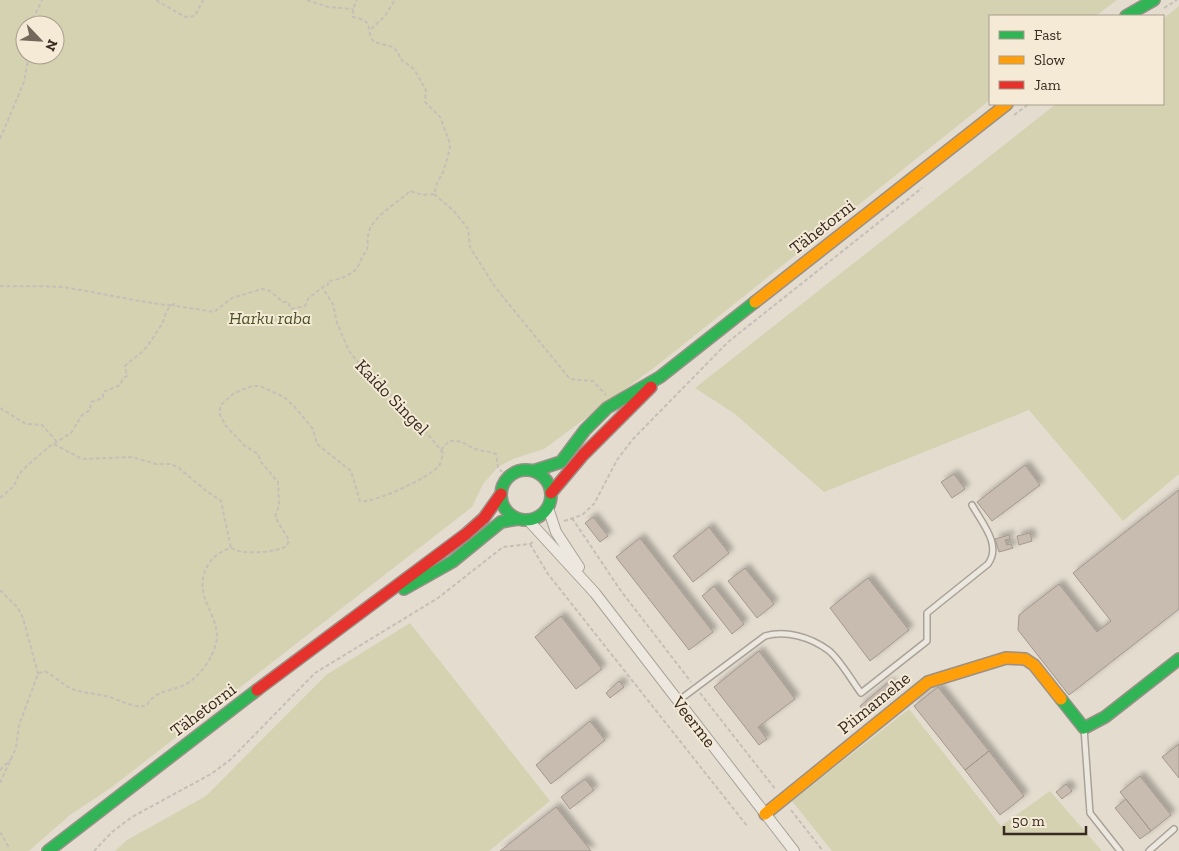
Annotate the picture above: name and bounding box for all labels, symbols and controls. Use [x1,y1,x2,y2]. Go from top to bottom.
north arrow [15,15,65,65]
legend [989,15,1164,105]
text: Fast [1034,26,1062,44]
text: N [41,37,61,54]
text: Slow [1034,51,1066,69]
text: Jam [1034,76,1061,94]
street label: Tähetorni [785,195,859,259]
park label: Harku raba [229,307,311,329]
street label: Kaido Singel [351,355,434,440]
street label: Piimamehe [833,667,915,739]
street label: Tähetorni [166,678,240,742]
street label: Veerme [667,691,721,752]
scale bar [1004,804,1086,836]
text: 50 m [1012,812,1045,830]

